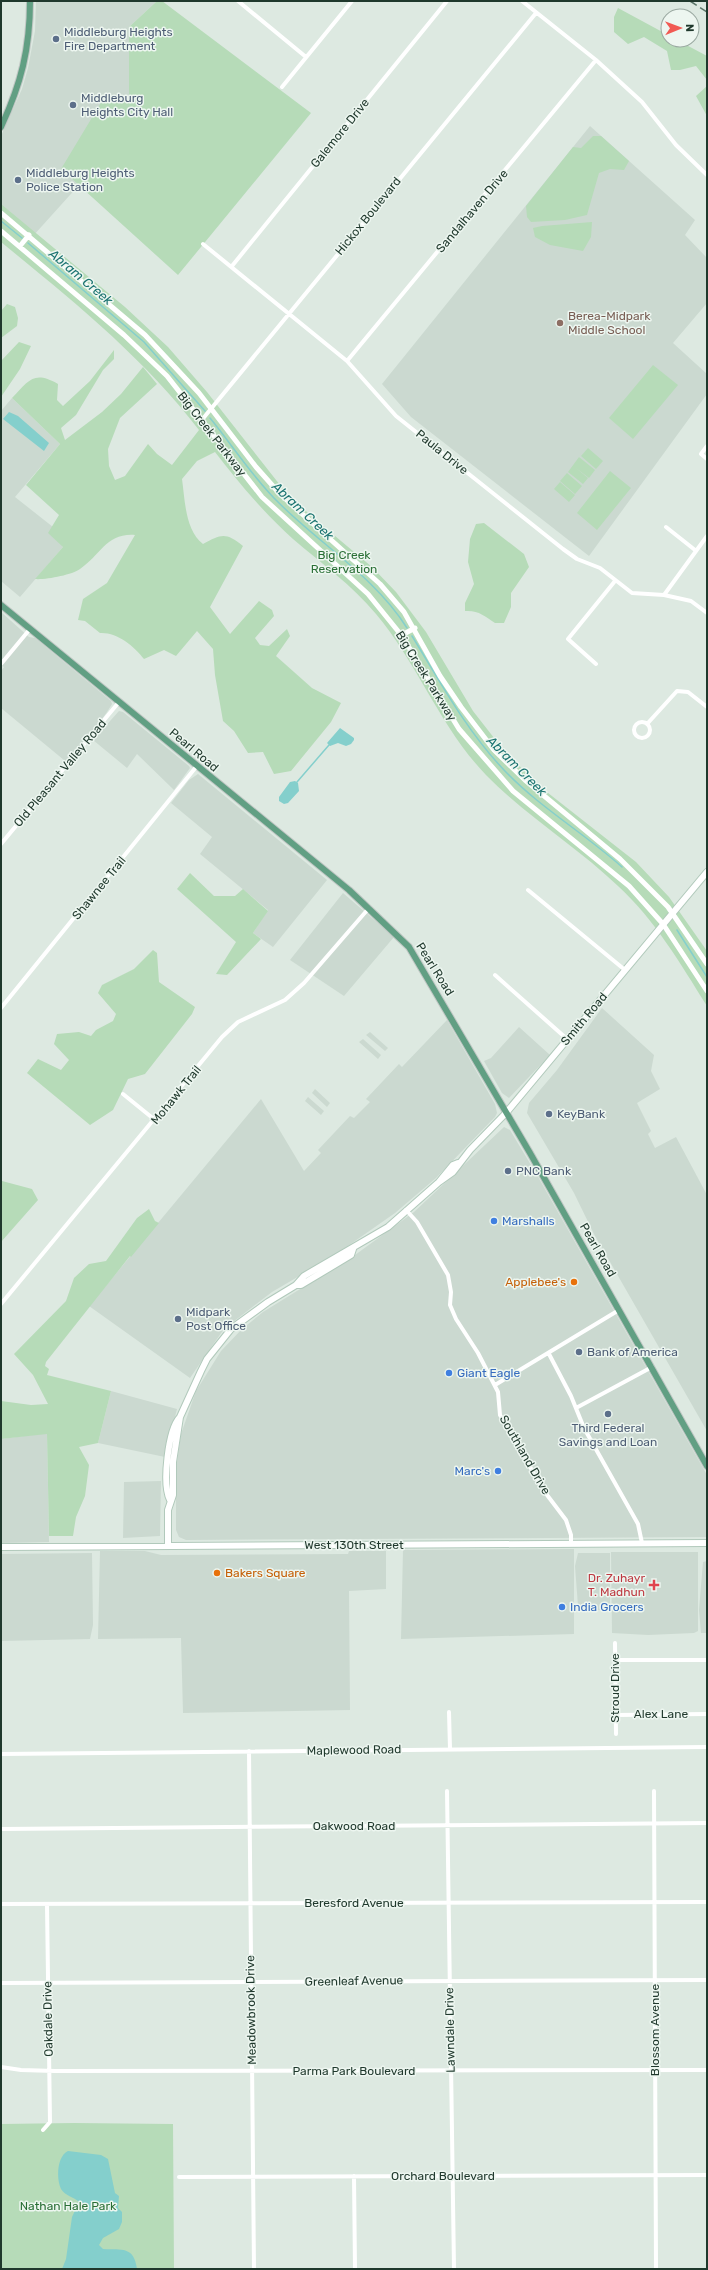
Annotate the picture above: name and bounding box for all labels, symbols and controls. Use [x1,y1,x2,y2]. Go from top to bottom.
north arrow [660,8,700,48]
text: N [683,24,696,32]
place label: Middleburg Heights Fire Department [64,25,173,53]
marker: Middleburg Heights Fire Department [51,34,61,44]
place label: Middleburg Heights City Hall [81,91,173,119]
street label: Galemore Drive [308,95,372,170]
marker: Middleburg Heights City Hall [68,100,78,110]
place label: Middleburg Heights Police Station [26,166,135,194]
street label: Sandalhaven Drive [433,166,511,255]
street label: Hickox Boulevard [332,174,404,258]
marker: Middleburg Heights Police Station [13,175,23,185]
water label: Abram Creek [45,245,116,308]
place label: Berea-Midpark Middle School [568,309,651,337]
marker: Berea-Midpark Middle School [555,318,565,328]
street label: Big Creek Parkway [175,389,250,479]
street label: Paula Drive [413,427,471,477]
water label: Abram Creek [268,478,337,543]
park label: Big Creek Reservation [311,548,377,576]
street label: Big Creek Parkway [393,628,460,724]
street label: Old Pleasant Valley Road [11,716,109,830]
street label: Pearl Road [167,725,221,775]
water label: Abram Creek [483,732,550,799]
street label: Shawnee Trail [69,854,129,922]
street label: Pearl Road [413,940,457,998]
street label: Smith Road [558,990,610,1048]
street label: Mohawk Trail [148,1063,204,1127]
place label: KeyBank [557,1107,606,1121]
marker: KeyBank [544,1109,554,1119]
place label: PNC Bank [516,1164,572,1178]
marker: PNC Bank [503,1166,513,1176]
place label: Marshalls [502,1214,555,1228]
marker: Marshalls [489,1216,499,1226]
street label: Pearl Road [577,1221,619,1279]
place label: Applebee's [505,1275,566,1289]
marker: Applebee's [569,1277,579,1287]
place label: Midpark Post Office [186,1305,246,1333]
marker: Midpark Post Office [173,1314,183,1324]
place label: Bank of America [587,1345,678,1359]
marker: Bank of America [574,1347,584,1357]
place label: Giant Eagle [457,1366,520,1380]
marker: Giant Eagle [444,1368,454,1378]
marker: Third Federal Savings and Loan [603,1409,613,1419]
street label: Southland Drive [497,1413,554,1497]
place label: Third Federal Savings and Loan [559,1421,657,1449]
place label: Marc's [455,1464,490,1478]
marker: Marc's [493,1466,503,1476]
street label: West 130th Street [304,1538,404,1552]
place label: Bakers Square [225,1566,306,1580]
marker: Bakers Square [212,1568,222,1578]
place label: Dr. Zuhayr T. Madhun [588,1571,645,1599]
marker: Dr. Zuhayr T. Madhun [648,1579,660,1591]
place label: India Grocers [570,1600,644,1614]
marker: India Grocers [557,1602,567,1612]
street label: Stroud Drive [608,1653,622,1723]
street label: Alex Lane [634,1707,688,1721]
street label: Maplewood Road [307,1742,401,1758]
street label: Oakwood Road [313,1819,395,1833]
street label: Beresford Avenue [304,1896,404,1910]
street label: Meadowbrook Drive [243,1955,259,2065]
street label: Greenleaf Avenue [305,1973,404,1989]
street label: Oakdale Drive [40,1981,56,2057]
street label: Blossom Avenue [648,1984,662,2076]
street label: Lawndale Drive [442,1987,458,2073]
street label: Parma Park Boulevard [293,2064,415,2078]
street label: Orchard Boulevard [391,2169,495,2183]
park label: Nathan Hale Park [20,2199,117,2213]

